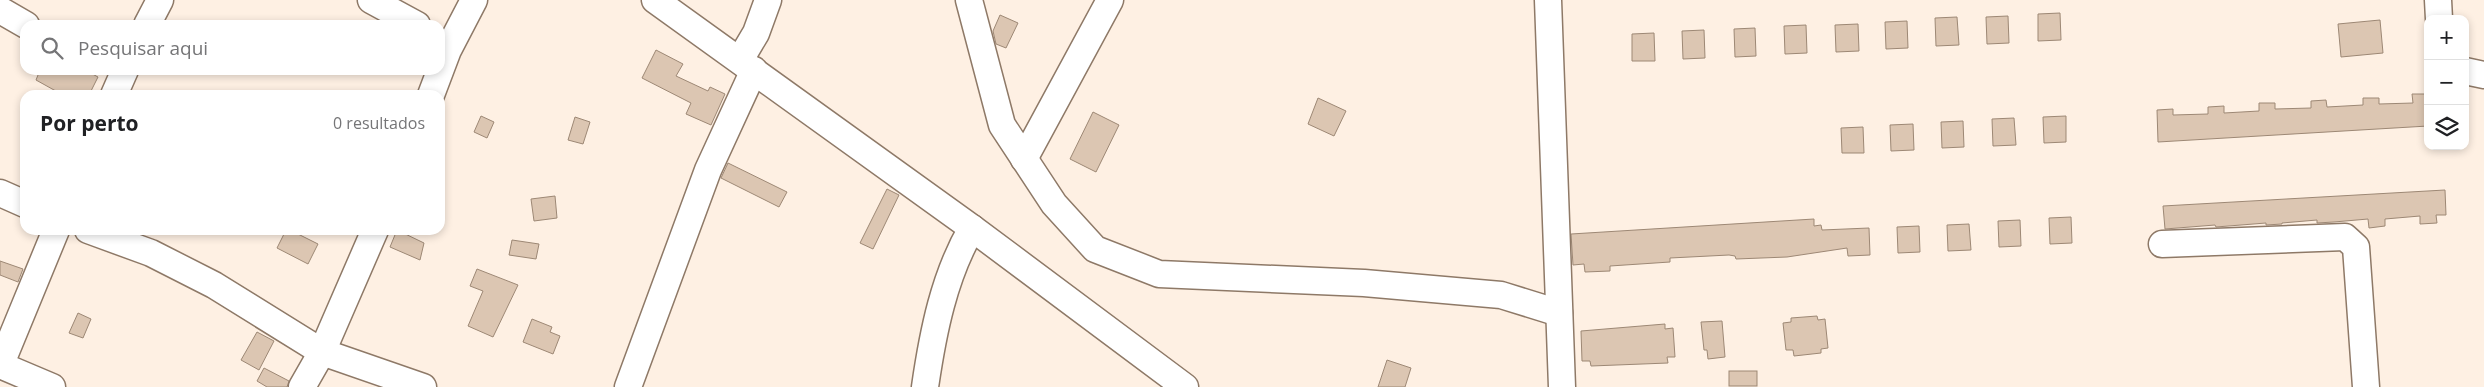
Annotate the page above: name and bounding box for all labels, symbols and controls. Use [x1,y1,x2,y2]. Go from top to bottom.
map controls [2424,15,2469,150]
button: + [2424,15,2469,60]
search box [20,20,445,75]
icon: search [38,34,66,62]
text: Pesquisar aqui [78,35,208,61]
button: − [2424,60,2469,105]
button: layers [2424,105,2469,150]
text: Por perto [40,109,139,137]
text: 0 resultados [333,112,425,134]

